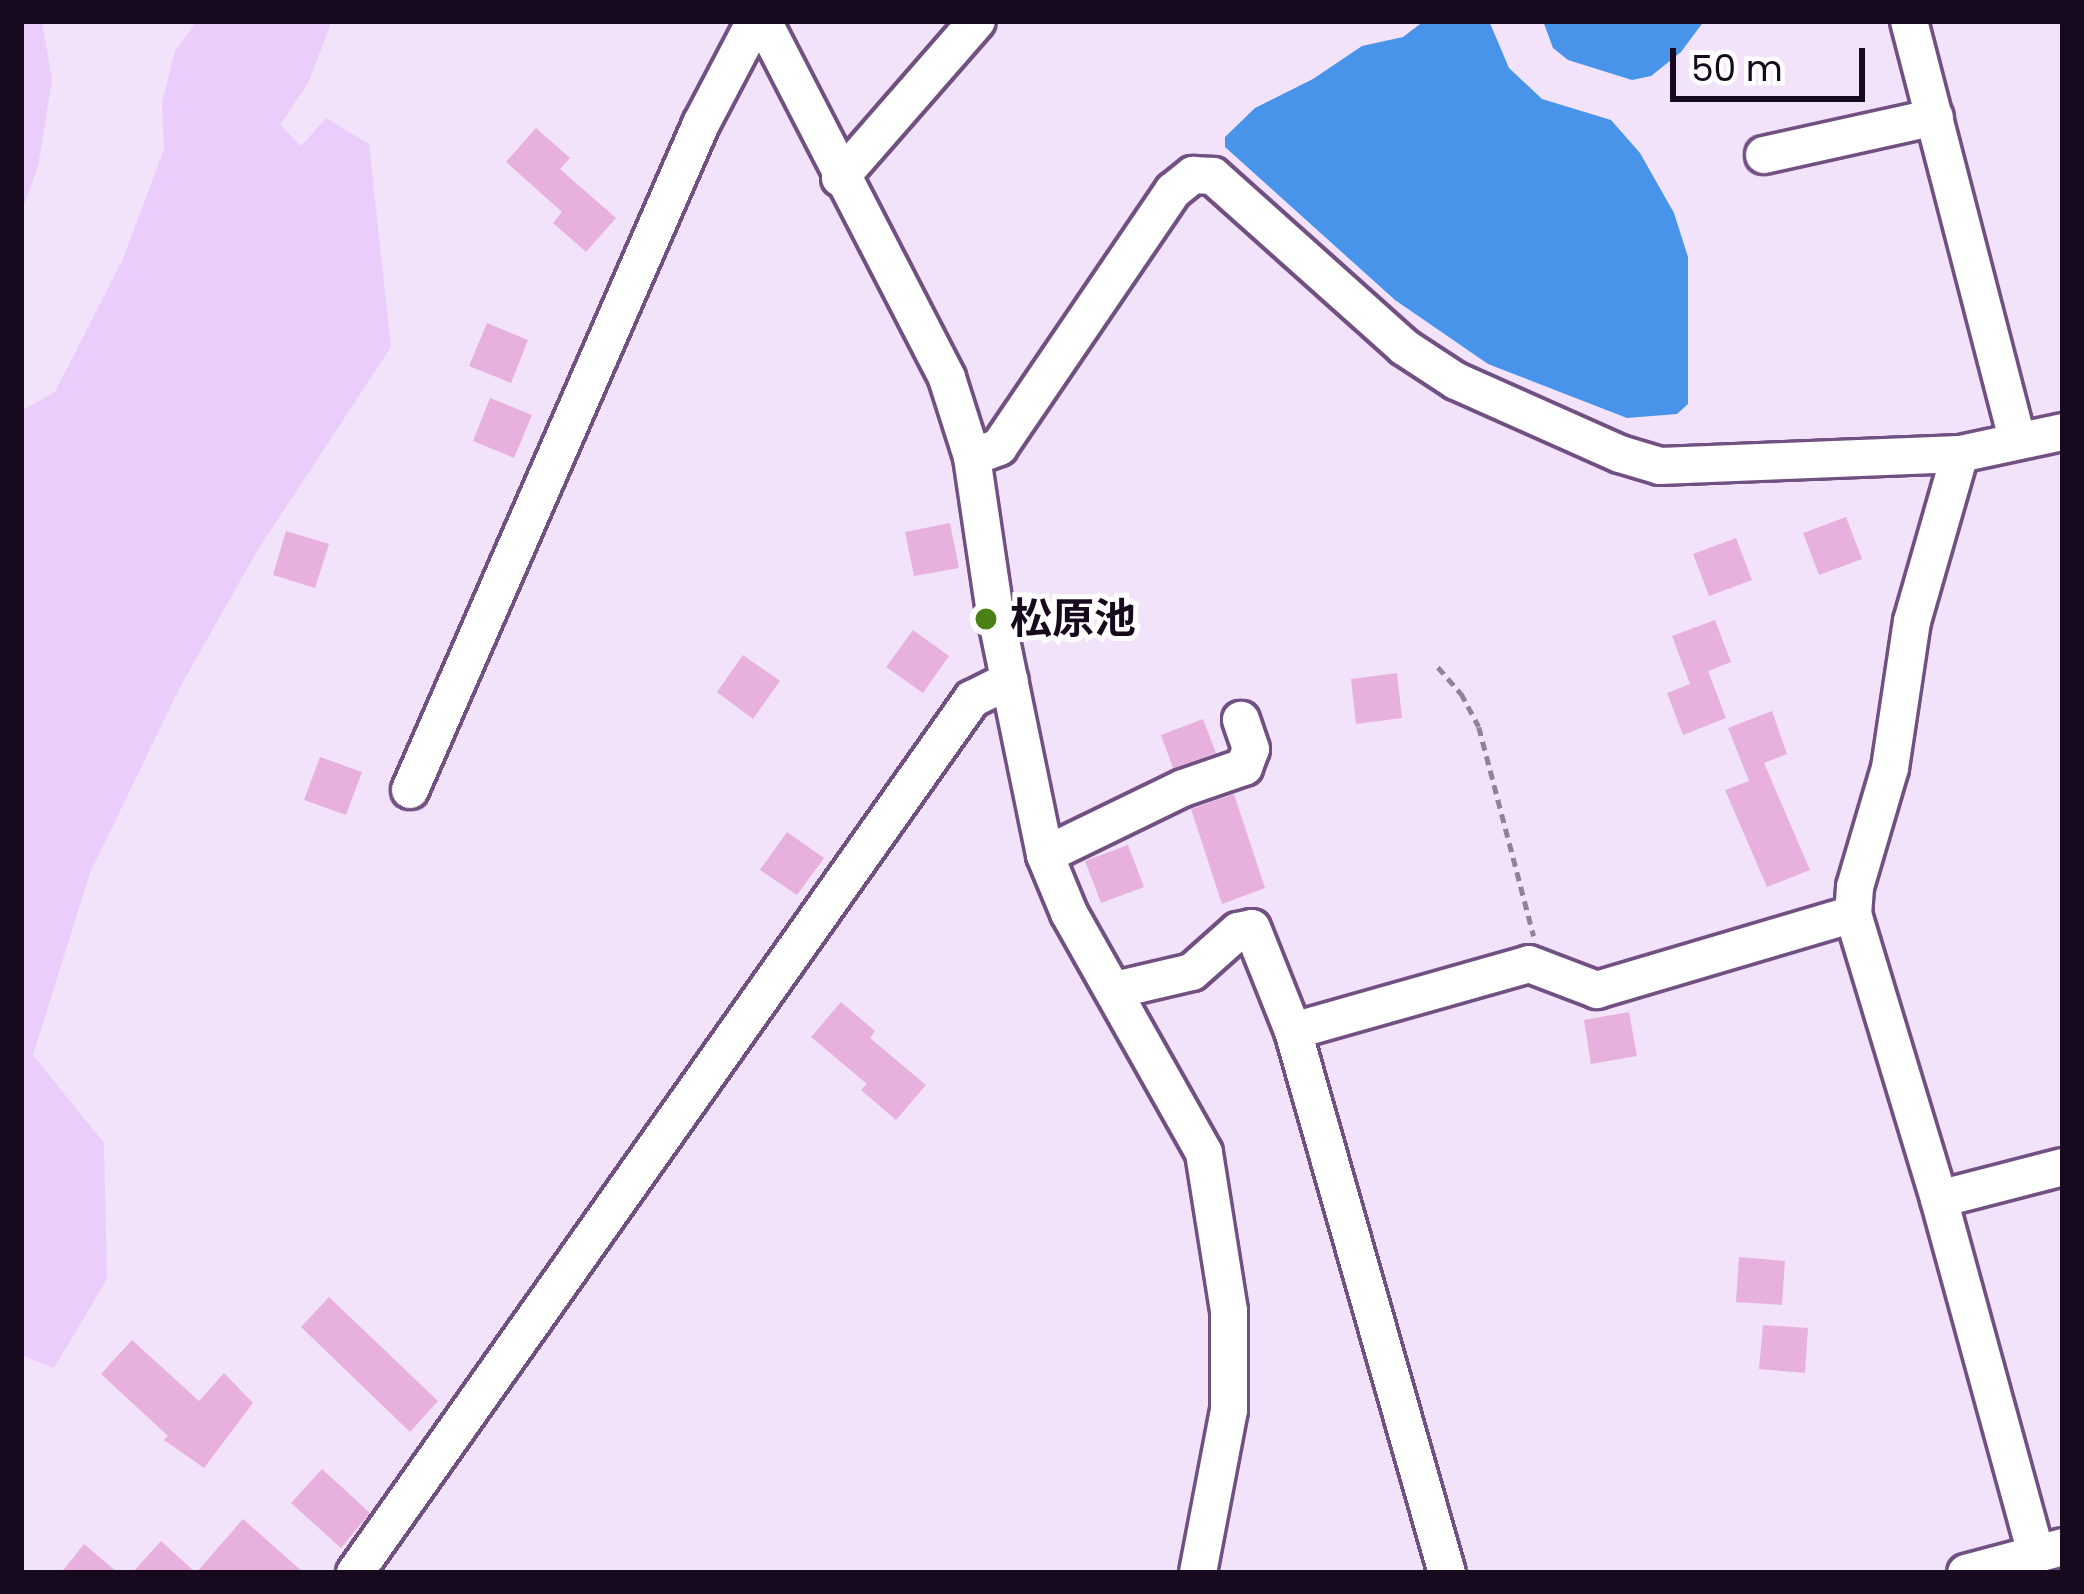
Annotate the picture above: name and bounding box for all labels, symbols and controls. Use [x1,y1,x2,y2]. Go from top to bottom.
scale bar [1676,24,1871,98]
text: 50 m [1691,43,1783,94]
place label: 松原池 [1010,594,1136,644]
marker: 松原池 [973,606,999,632]

